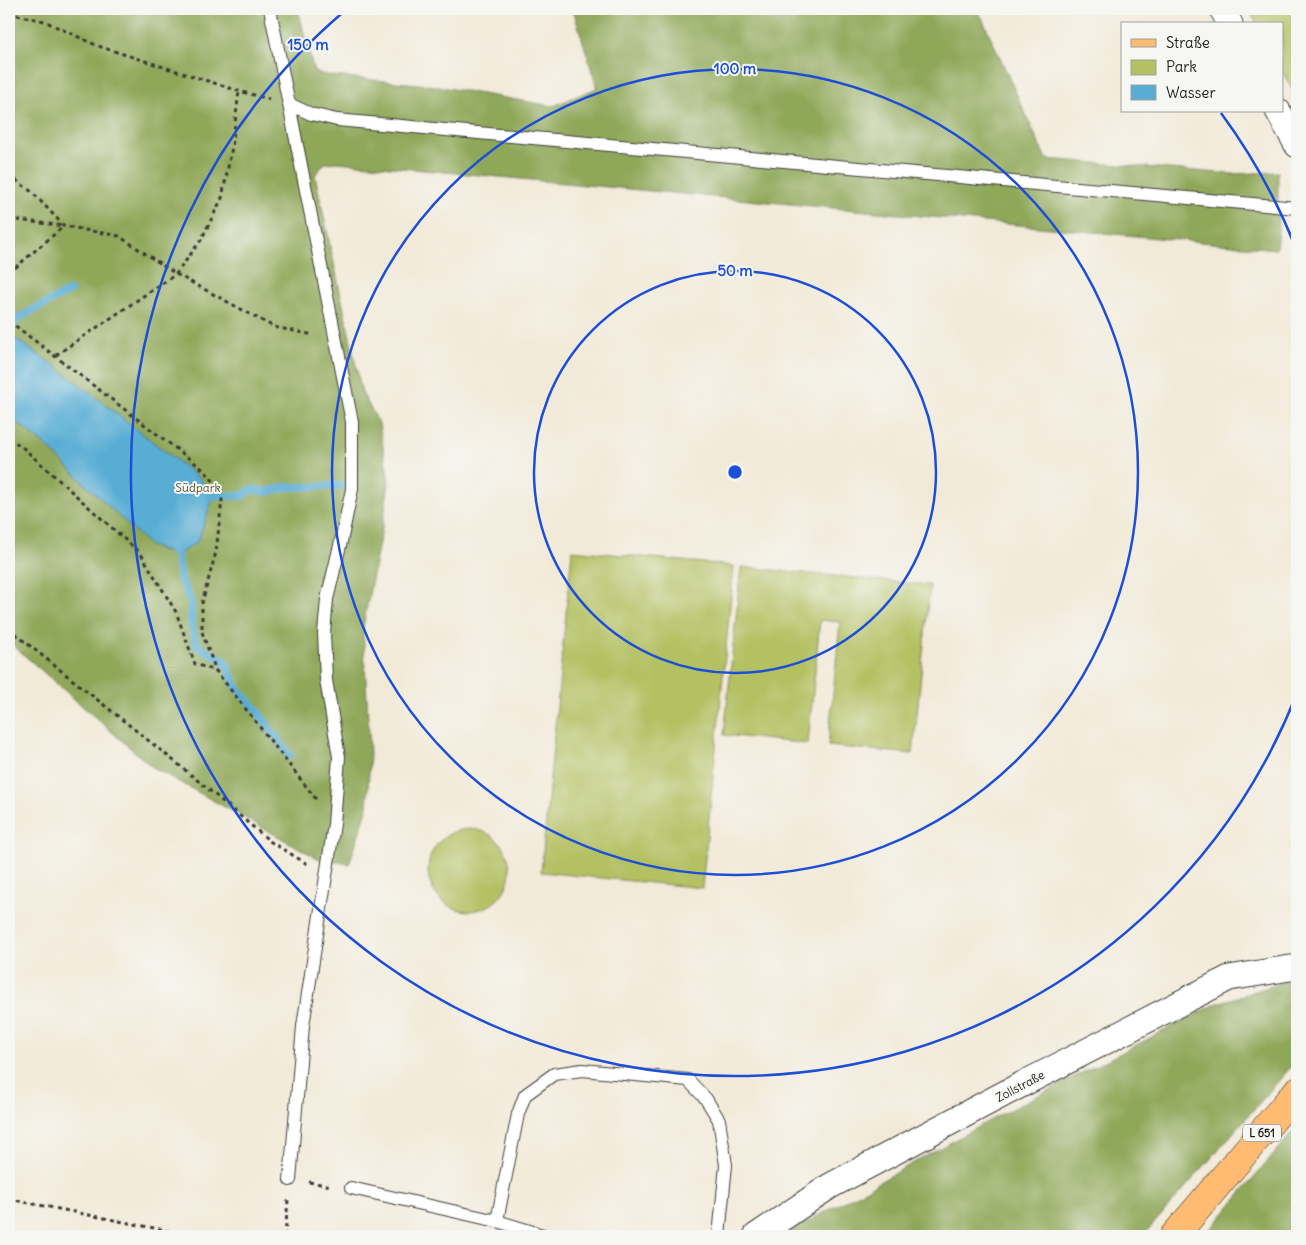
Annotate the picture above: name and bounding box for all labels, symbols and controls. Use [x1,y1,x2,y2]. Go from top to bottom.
legend [1121,22,1284,112]
text: Straße [1166,33,1210,52]
text: 150 m [287,35,329,54]
text: Park [1166,57,1197,76]
text: 100 m [714,59,756,78]
text: Wasser [1166,83,1216,102]
text: 50 m [717,261,753,280]
centre of rings [726,463,744,481]
park label: Südpark [175,480,221,495]
street label: Zollstraße [993,1067,1047,1105]
road number: L 651 [1243,1124,1281,1142]

